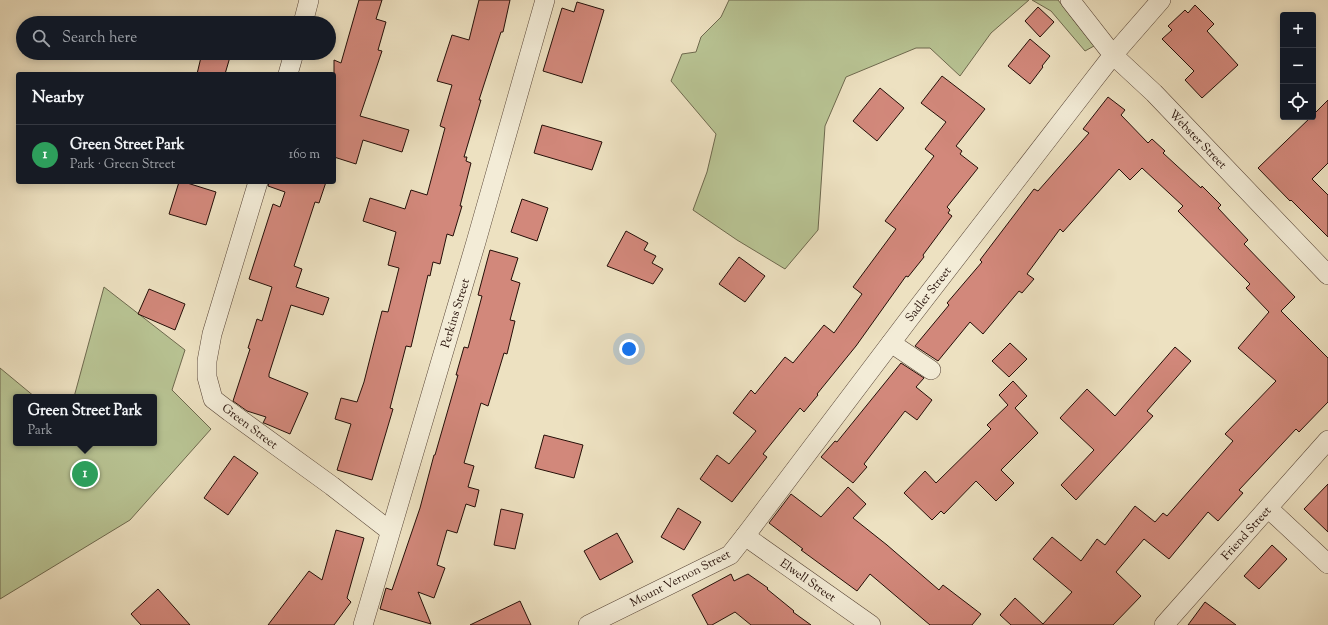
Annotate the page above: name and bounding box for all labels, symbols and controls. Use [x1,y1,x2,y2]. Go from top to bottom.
map controls [1280,12,1316,120]
button: + [1280,12,1316,48]
search box [16,16,336,60]
icon: search [30,27,52,49]
text: Search here [62,28,137,49]
button: − [1280,48,1316,84]
button: locate [1280,84,1316,120]
text: Nearby [32,86,84,110]
street label: Webster Street [1164,106,1230,174]
text: Green Street Park [70,135,185,156]
text: 1 [43,146,47,164]
text: 160 m [289,146,320,164]
text: Park · Green Street [70,156,175,174]
street label: Sadler Street [901,263,956,326]
street label: Perkins Street [437,276,475,350]
your location [619,339,639,359]
popup [13,394,157,446]
street label: Green Street [218,400,281,454]
text: Green Street Park [28,401,142,422]
text: Park [28,422,53,440]
pin: 1 [72,459,98,489]
street label: Friend Street [1218,503,1276,565]
street label: Mount Vernon Street [627,546,734,612]
street label: Elwell Street [776,555,839,607]

